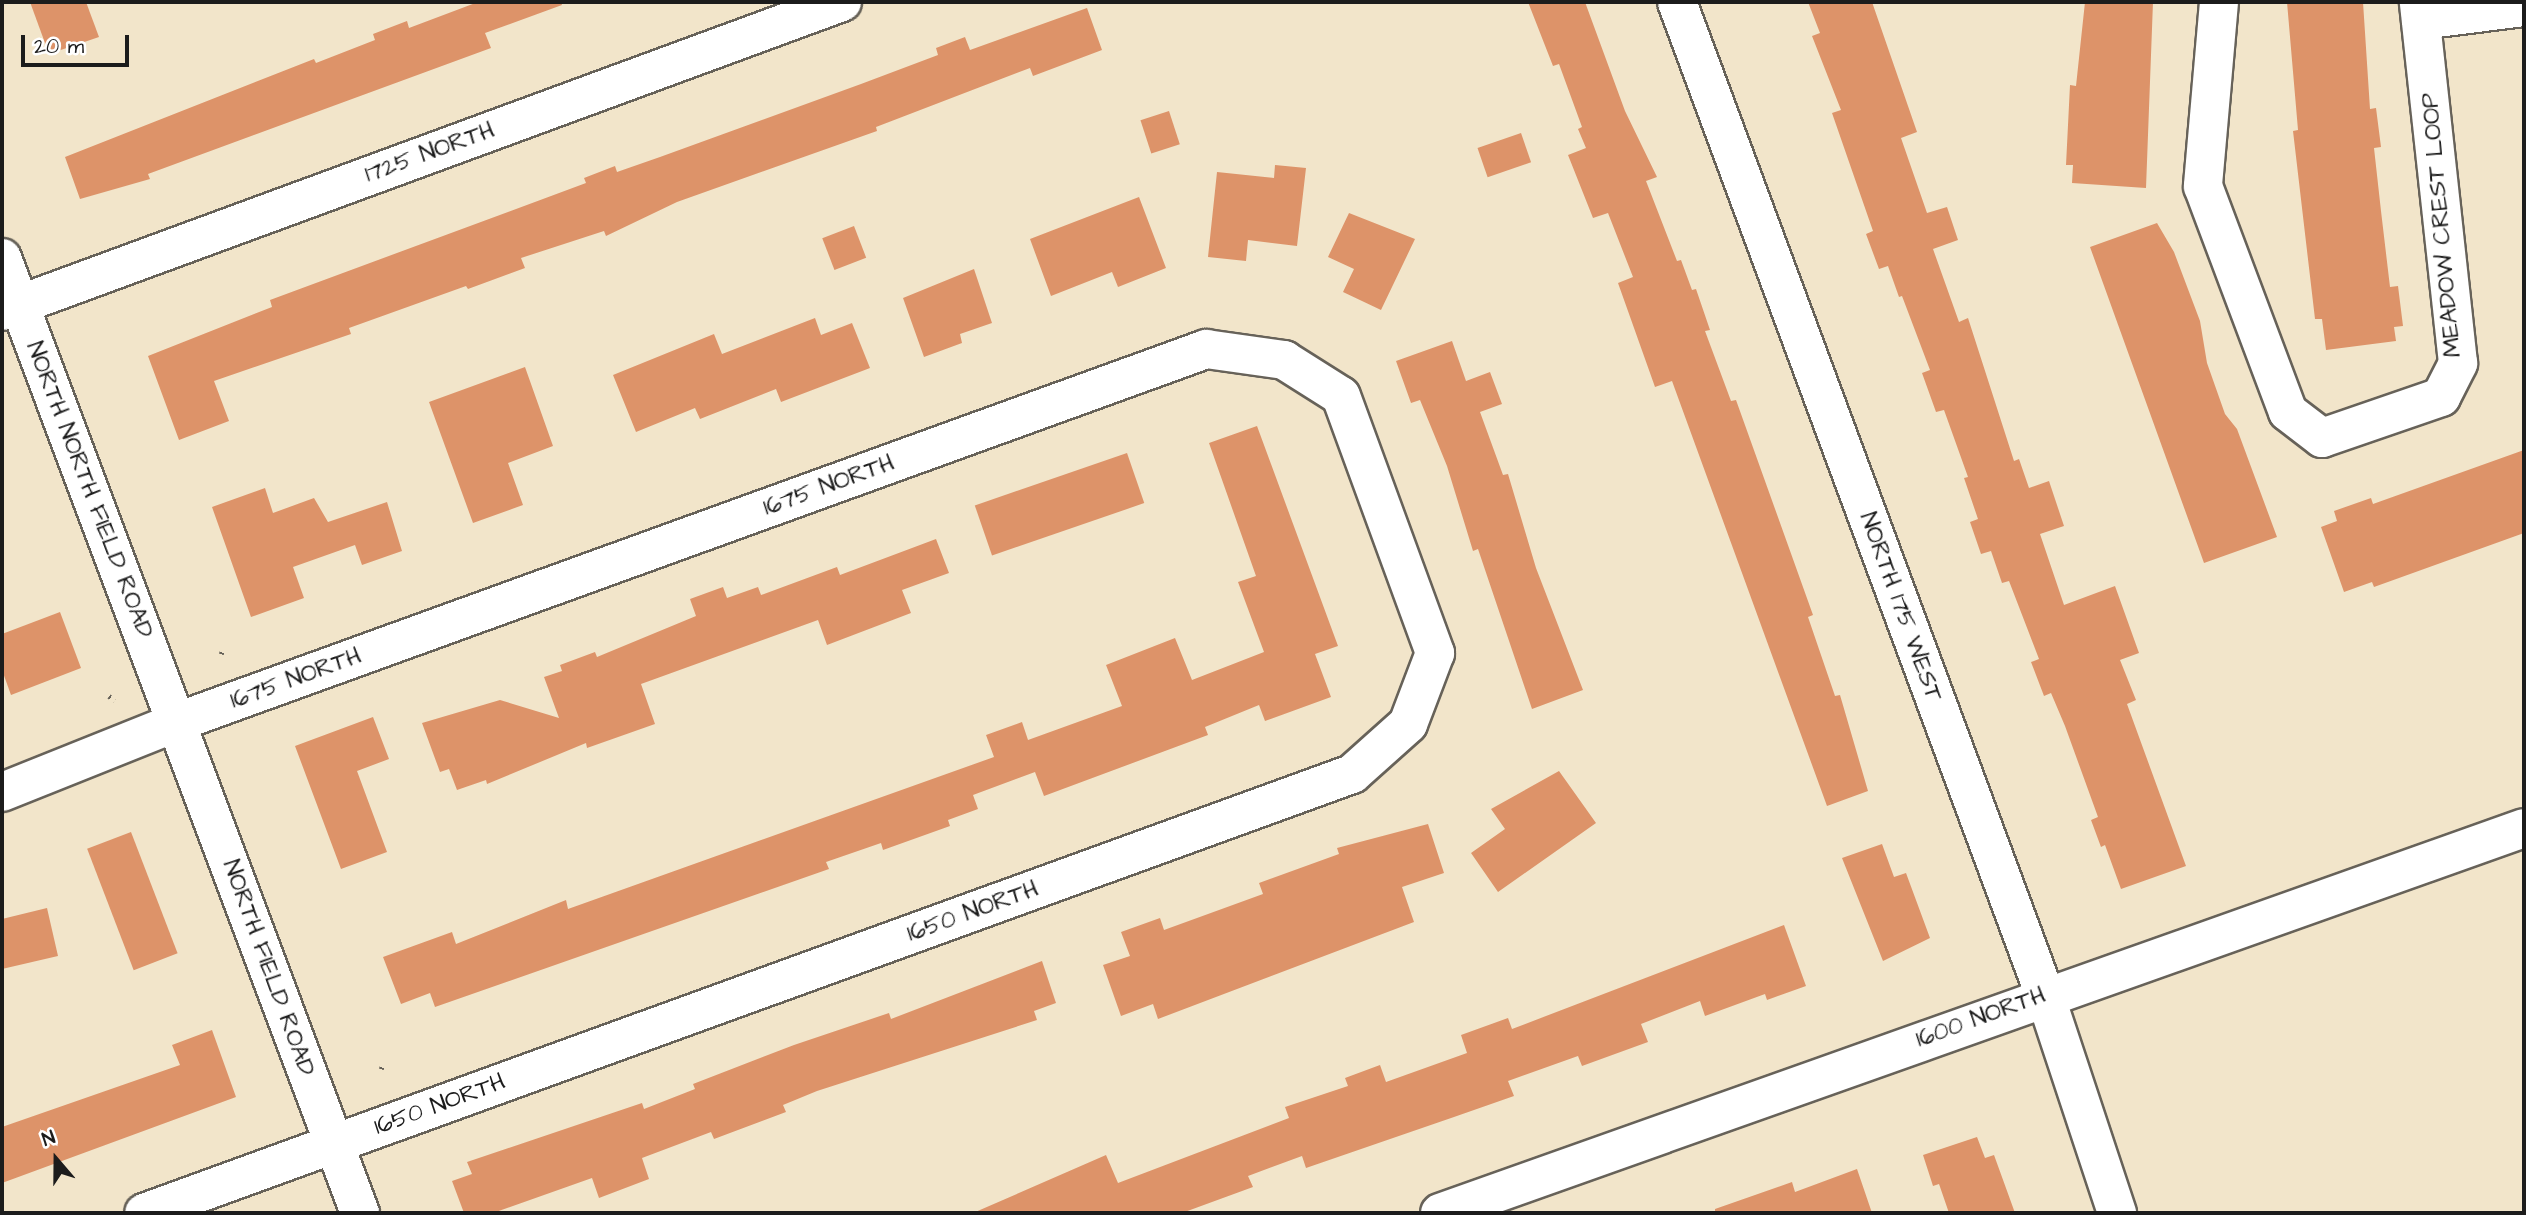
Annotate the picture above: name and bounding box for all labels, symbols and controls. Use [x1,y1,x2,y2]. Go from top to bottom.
scale bar [24,21,133,65]
text: 20 m [34,32,84,61]
street label: MEADOW CREST LOOP [2416,91,2468,359]
street label: 1725 NORTH [361,116,499,190]
street label: NORTH NORTH FIELD ROAD [19,338,159,642]
street label: 1675 NORTH [760,449,898,523]
street label: NORTH 175 WEST [1852,509,1948,705]
street label: 1675 NORTH [227,642,365,716]
street label: NORTH FIELD ROAD [216,856,320,1080]
street label: 1650 NORTH [903,875,1043,949]
street label: 1600 NORTH [1912,981,2050,1055]
street label: 1650 NORTH [370,1068,510,1142]
north arrow [21,1124,91,1194]
text: N [38,1124,59,1154]

